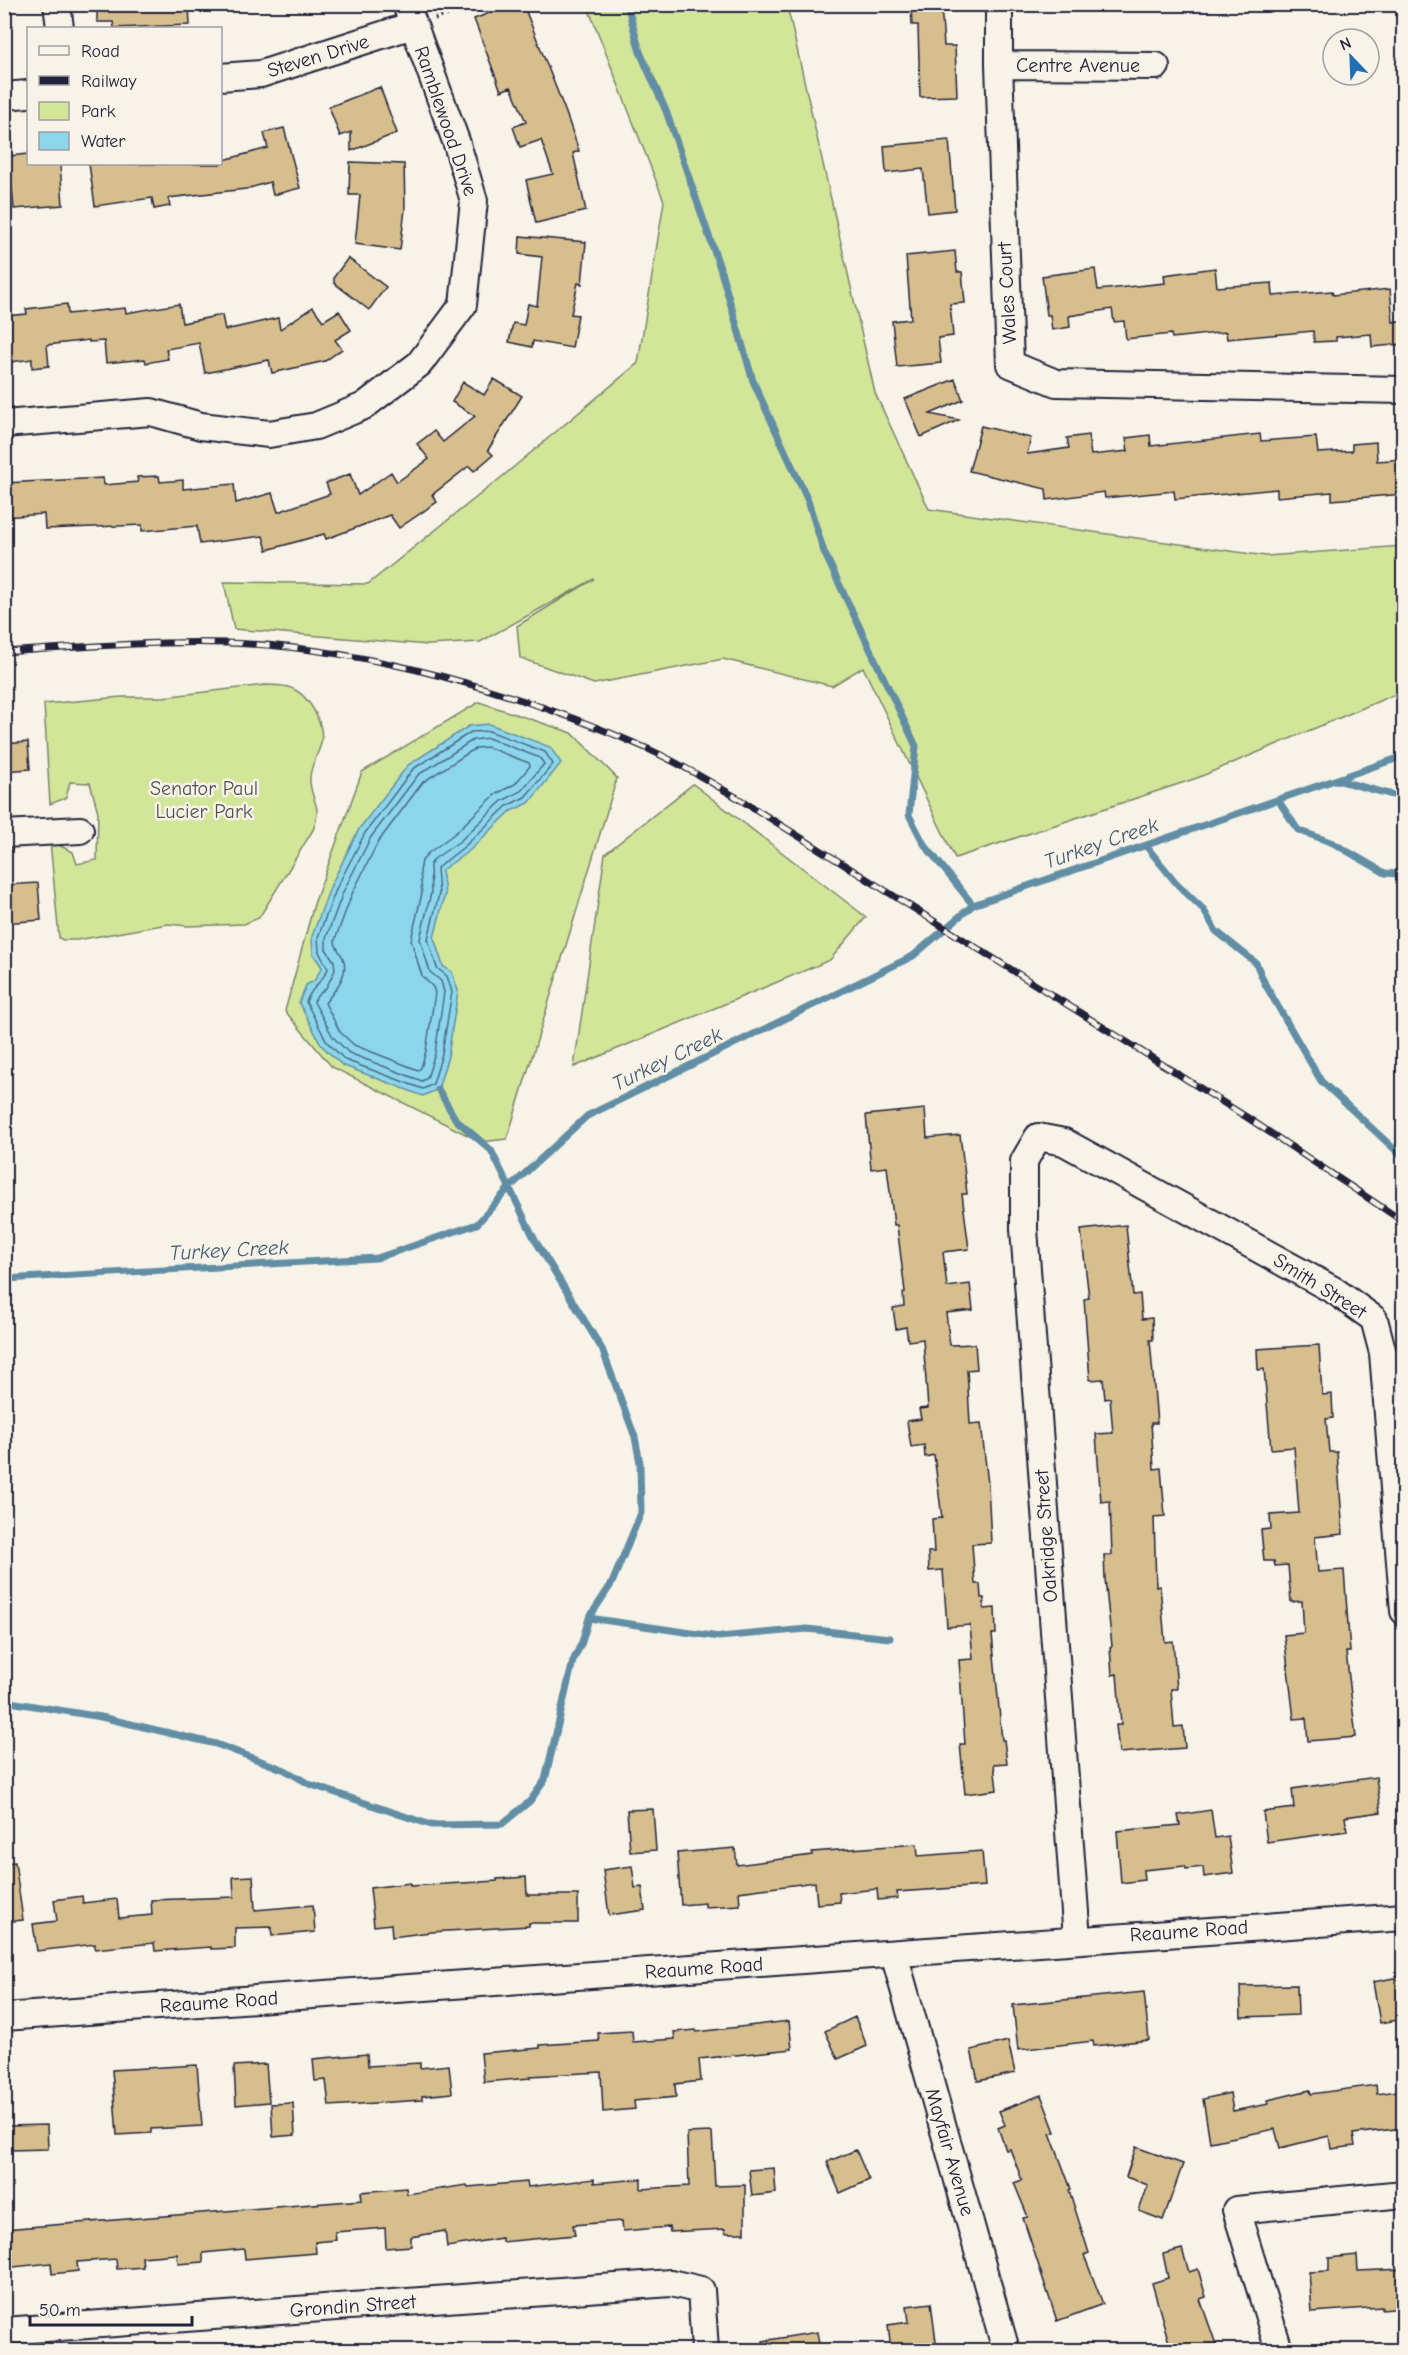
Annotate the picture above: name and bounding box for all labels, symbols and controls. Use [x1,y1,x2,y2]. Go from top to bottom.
legend [27,27,222,165]
north arrow [1321,27,1381,87]
street label: Steven Drive [264,30,372,82]
text: N [1337,34,1354,54]
text: Road [81,41,120,62]
street label: Ramblewood Drive [410,43,482,199]
street label: Centre Avenue [1016,54,1140,77]
text: Railway [81,71,138,92]
text: Park [81,101,116,122]
text: Water [81,131,126,152]
street label: Wales Court [993,240,1021,345]
park label: Senator Paul Lucier Park [150,777,258,823]
water label: Turkey Creek [1041,812,1162,874]
water label: Turkey Creek [608,1022,727,1096]
water label: Turkey Creek [169,1235,290,1265]
street label: Smith Street [1269,1248,1372,1324]
street label: Oakridge Street [1030,1467,1062,1603]
street label: Reaume Road [1129,1915,1249,1947]
street label: Reaume Road [644,1952,764,1984]
street label: Reaume Road [159,1986,279,2018]
street label: Mayfair Avenue [921,2086,979,2218]
scale bar [30,2289,192,2327]
street label: Grondin Street [289,2290,418,2322]
text: 50 m [39,2300,81,2321]

